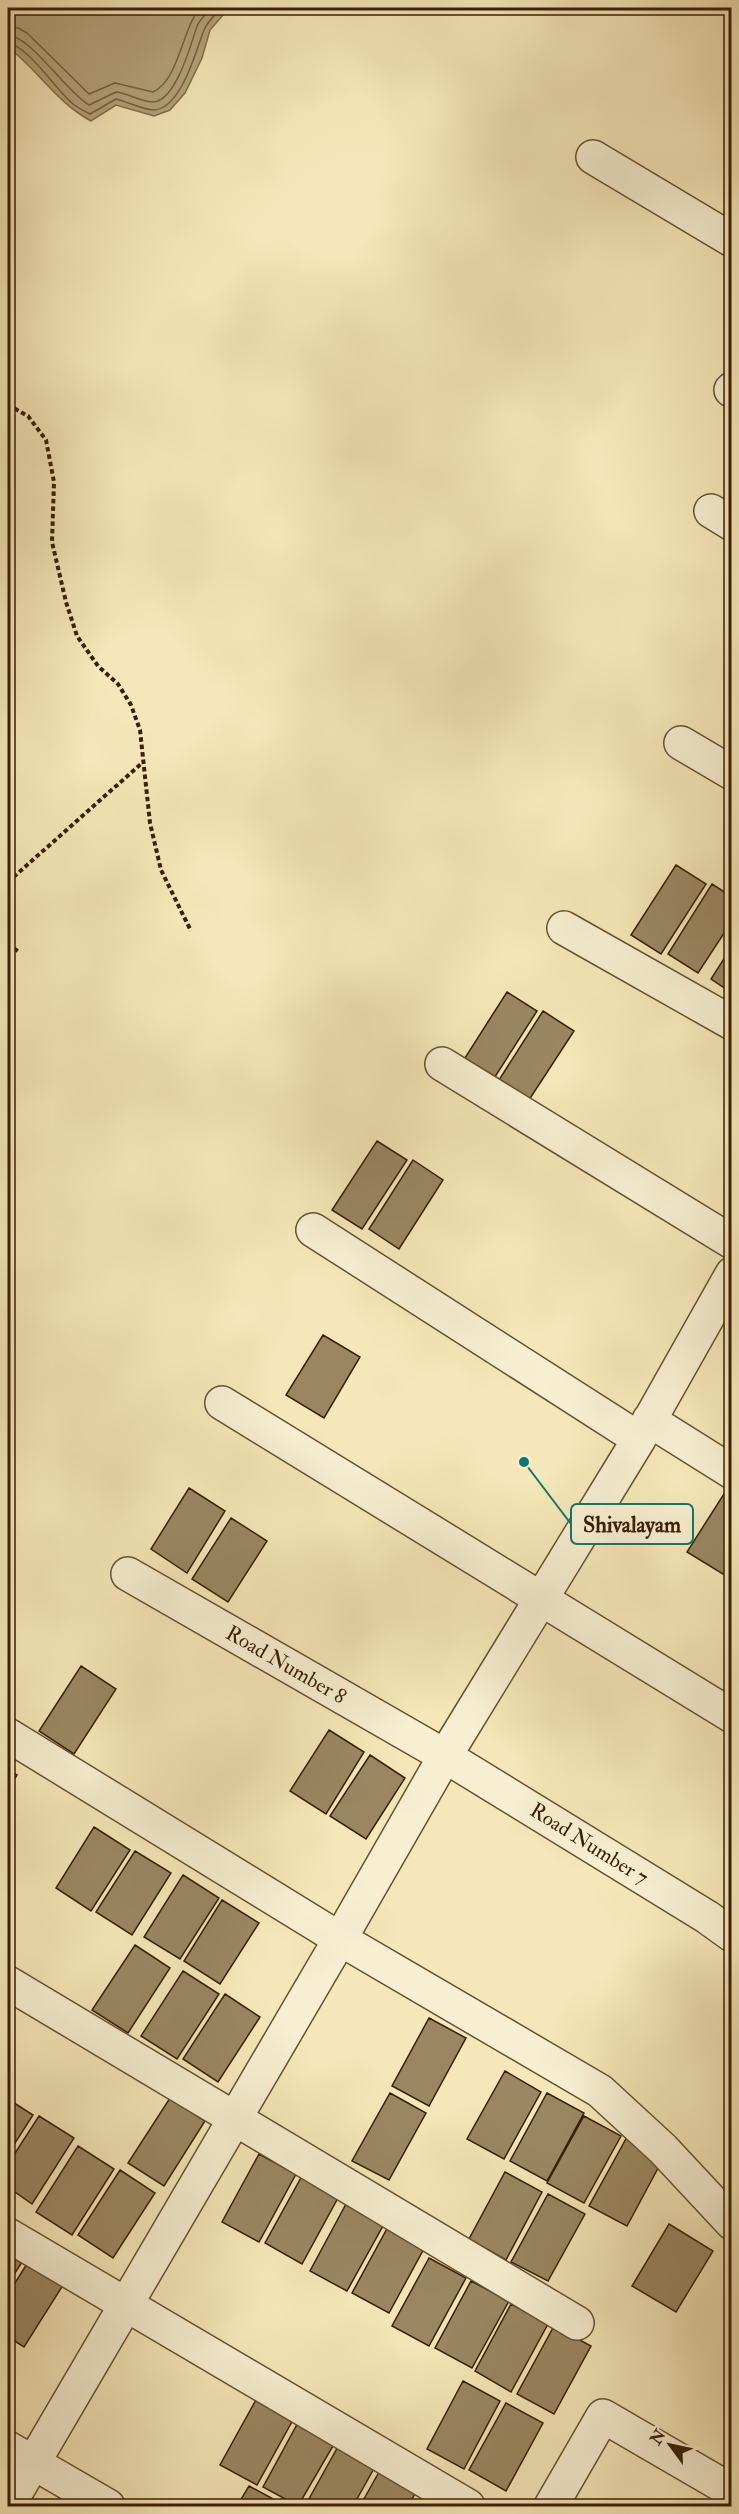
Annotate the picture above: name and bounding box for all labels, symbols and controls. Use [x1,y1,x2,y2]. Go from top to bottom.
callout: Shivalayam [571,1504,693,1544]
text: Shivalayam [583,1511,682,1540]
street label: Road Number 8 [221,1620,351,1710]
street label: Road Number 7 [525,1797,654,1891]
north arrow [640,2415,700,2475]
text: N [645,2425,671,2450]

